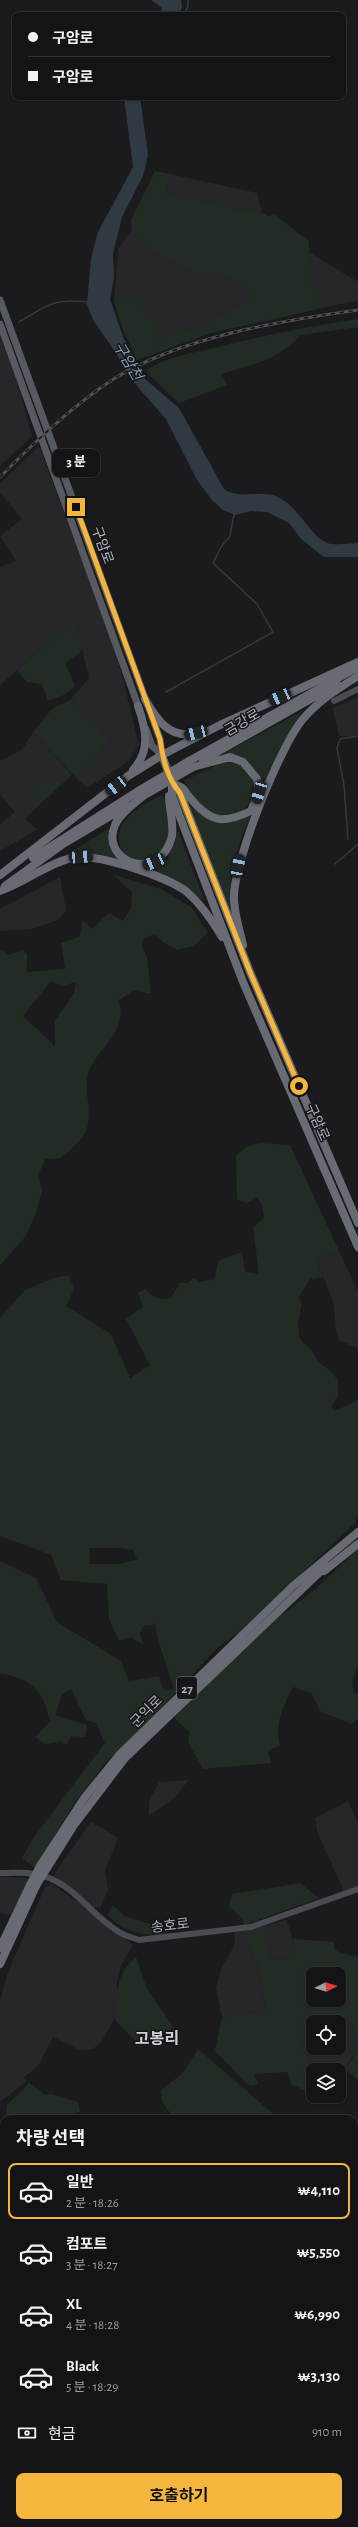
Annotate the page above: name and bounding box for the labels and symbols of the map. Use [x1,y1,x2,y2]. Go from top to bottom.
water label: 구암천 [110,339,147,385]
callout: 3 분 [52,449,100,477]
route end [67,498,85,516]
street label: 구암로 [89,524,116,566]
car [267,687,293,707]
street label: 금강로 [222,706,263,739]
car [183,724,209,742]
car [103,774,129,798]
car [250,779,268,805]
car [69,850,93,864]
car [141,852,167,872]
car [230,853,246,879]
route start [290,1077,308,1095]
street label: 구암로 [303,1102,332,1143]
road number: 27 [177,1677,197,1699]
street label: 군익로 [127,1692,165,1730]
street label: 송호로 [150,1917,190,1935]
north arrow [306,1967,346,2007]
district label: 고봉리 [135,2030,179,2047]

